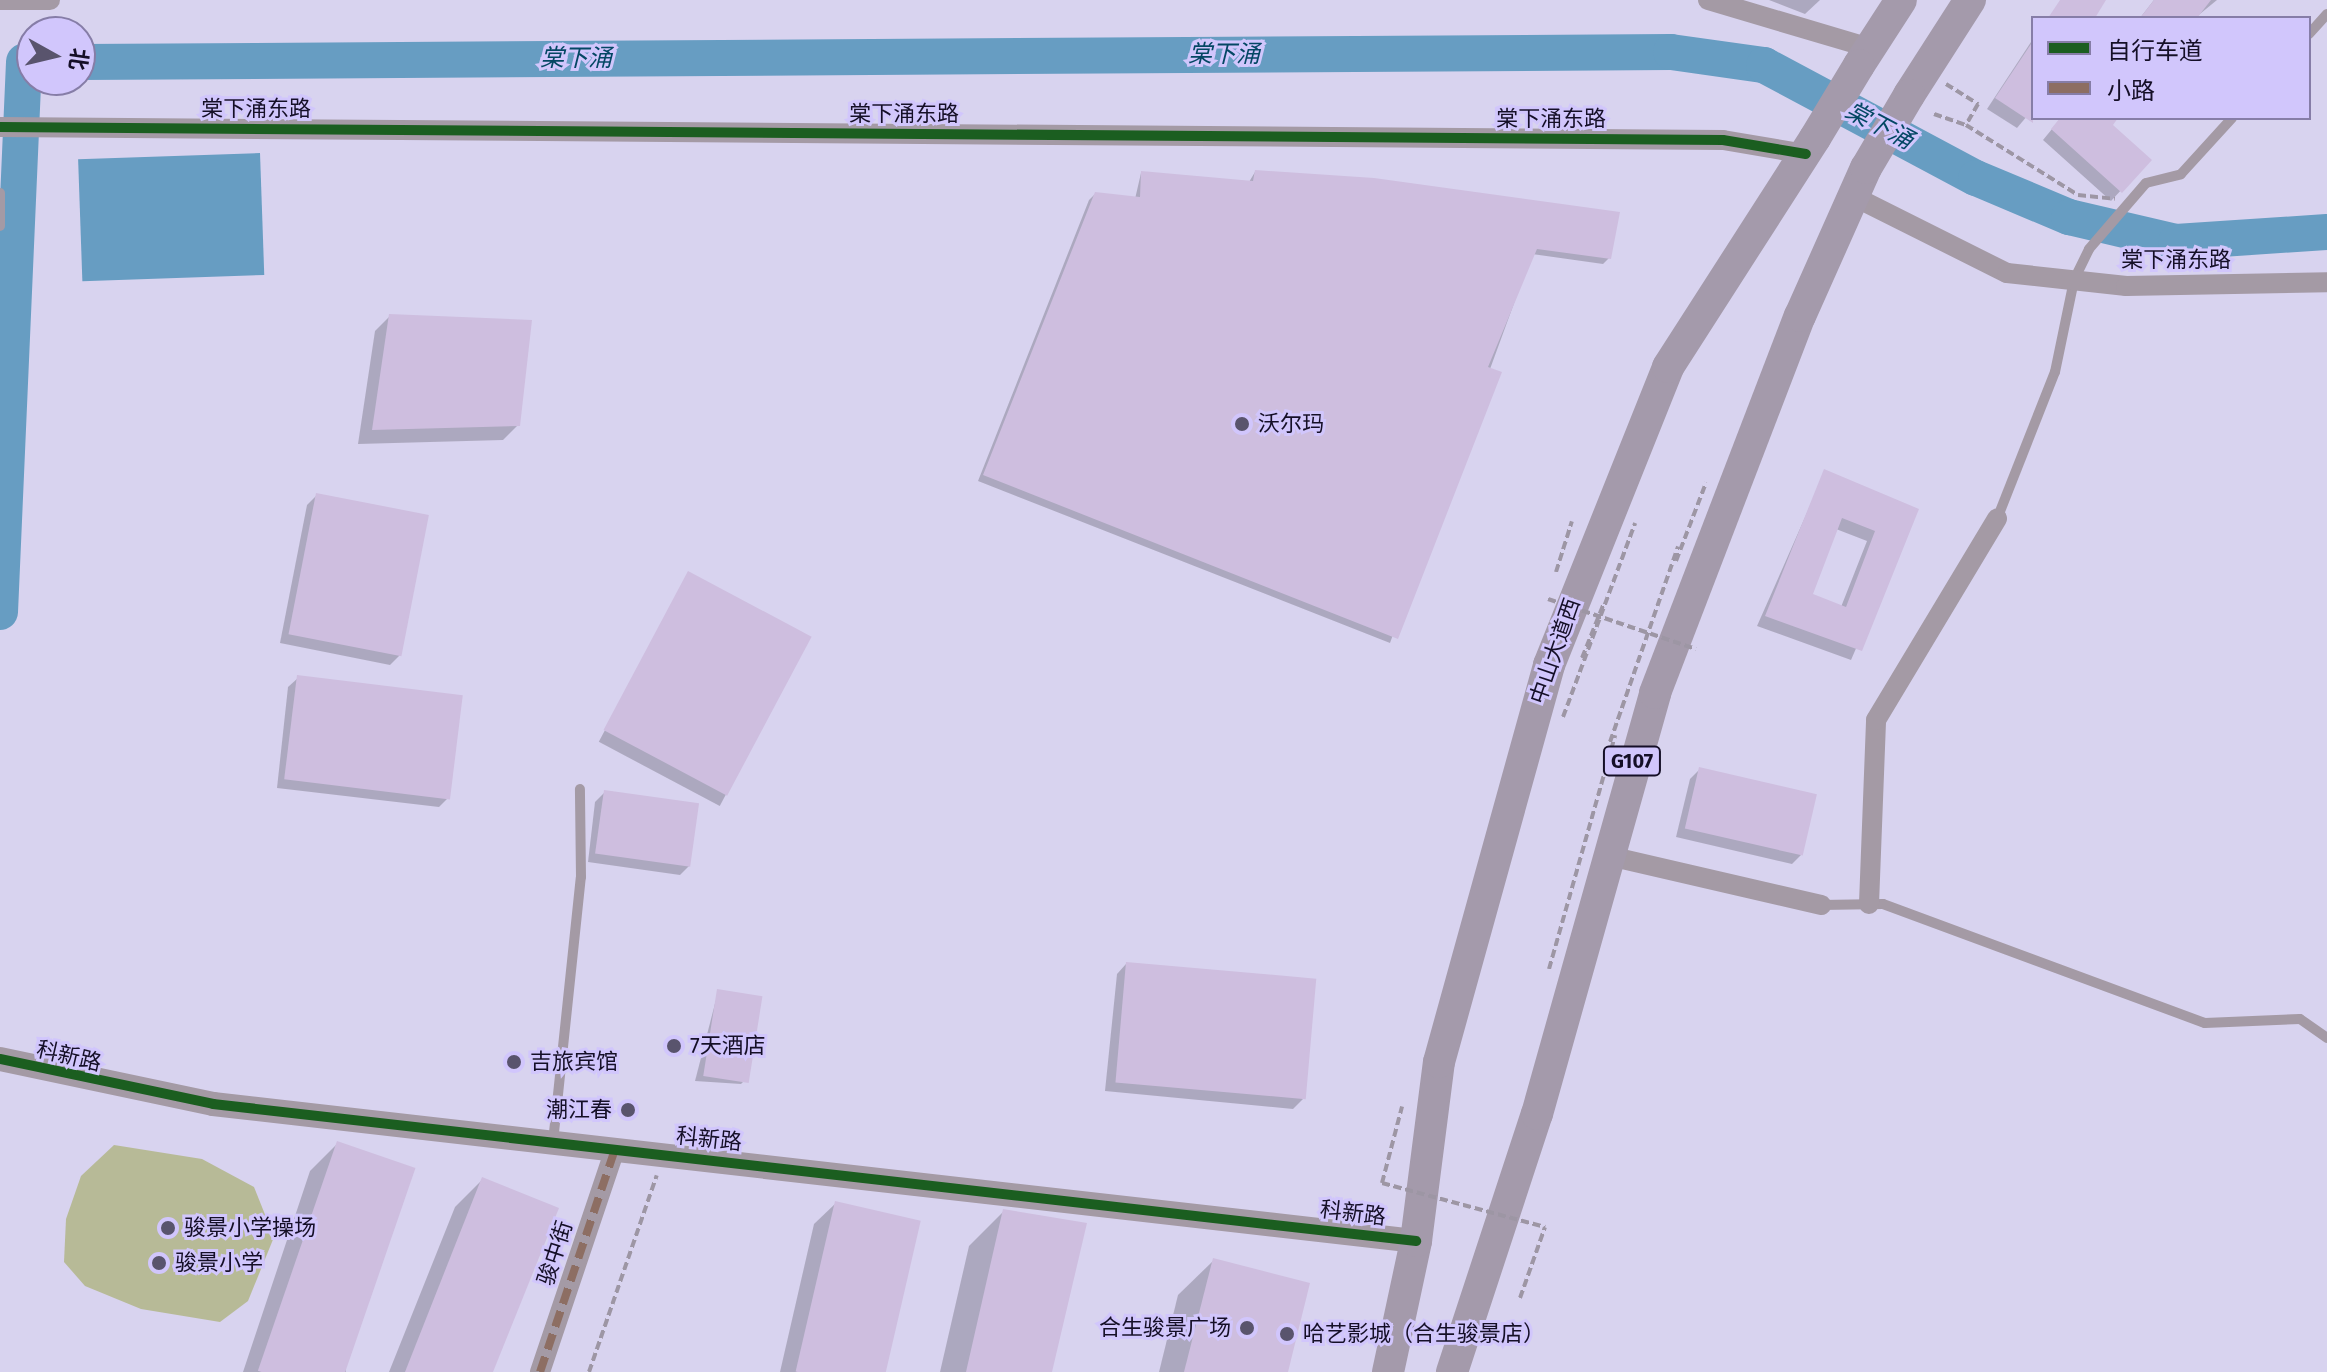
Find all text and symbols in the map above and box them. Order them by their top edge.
north arrow [16,16,96,96]
legend [2031,16,2311,120]
text: 自行车道 [2107,37,2203,65]
water label: 棠下涌 [1188,41,1260,69]
water label: 棠下涌 [540,45,612,73]
text: 北 [63,46,93,72]
text: 小路 [2107,77,2155,105]
street label: 棠下涌东路 [201,96,311,122]
water label: 棠下涌 [1840,96,1918,156]
street label: 棠下涌东路 [849,101,959,127]
street label: 棠下涌东路 [1496,106,1606,132]
street label: 棠下涌东路 [2121,247,2231,273]
place label: 沃尔玛 [1258,411,1324,437]
marker: 沃尔玛 [1233,415,1251,433]
street label: 中山大道西 [1525,595,1585,707]
road number: G107 [1602,745,1662,777]
place label: 7天酒店 [690,1033,766,1059]
street label: 科新路 [34,1036,104,1076]
marker: 7天酒店 [665,1037,683,1055]
place label: 吉旅宾馆 [530,1049,618,1075]
marker: 吉旅宾馆 [505,1053,523,1071]
place label: 潮江春 [546,1097,612,1123]
marker: 潮江春 [619,1101,637,1119]
street label: 科新路 [675,1122,743,1156]
street label: 科新路 [1319,1196,1387,1230]
place label: 骏景小学操场 [184,1215,316,1241]
street label: 骏中街 [532,1218,578,1288]
marker: 骏景小学操场 [159,1219,177,1237]
place label: 骏景小学 [175,1250,263,1276]
marker: 骏景小学 [150,1254,168,1272]
place label: 合生骏景广场 [1099,1315,1231,1341]
marker: 合生骏景广场 [1238,1319,1256,1337]
place label: 哈艺影城（合生骏景店） [1303,1321,1545,1347]
marker: 哈艺影城（合生骏景店） [1278,1325,1296,1343]

